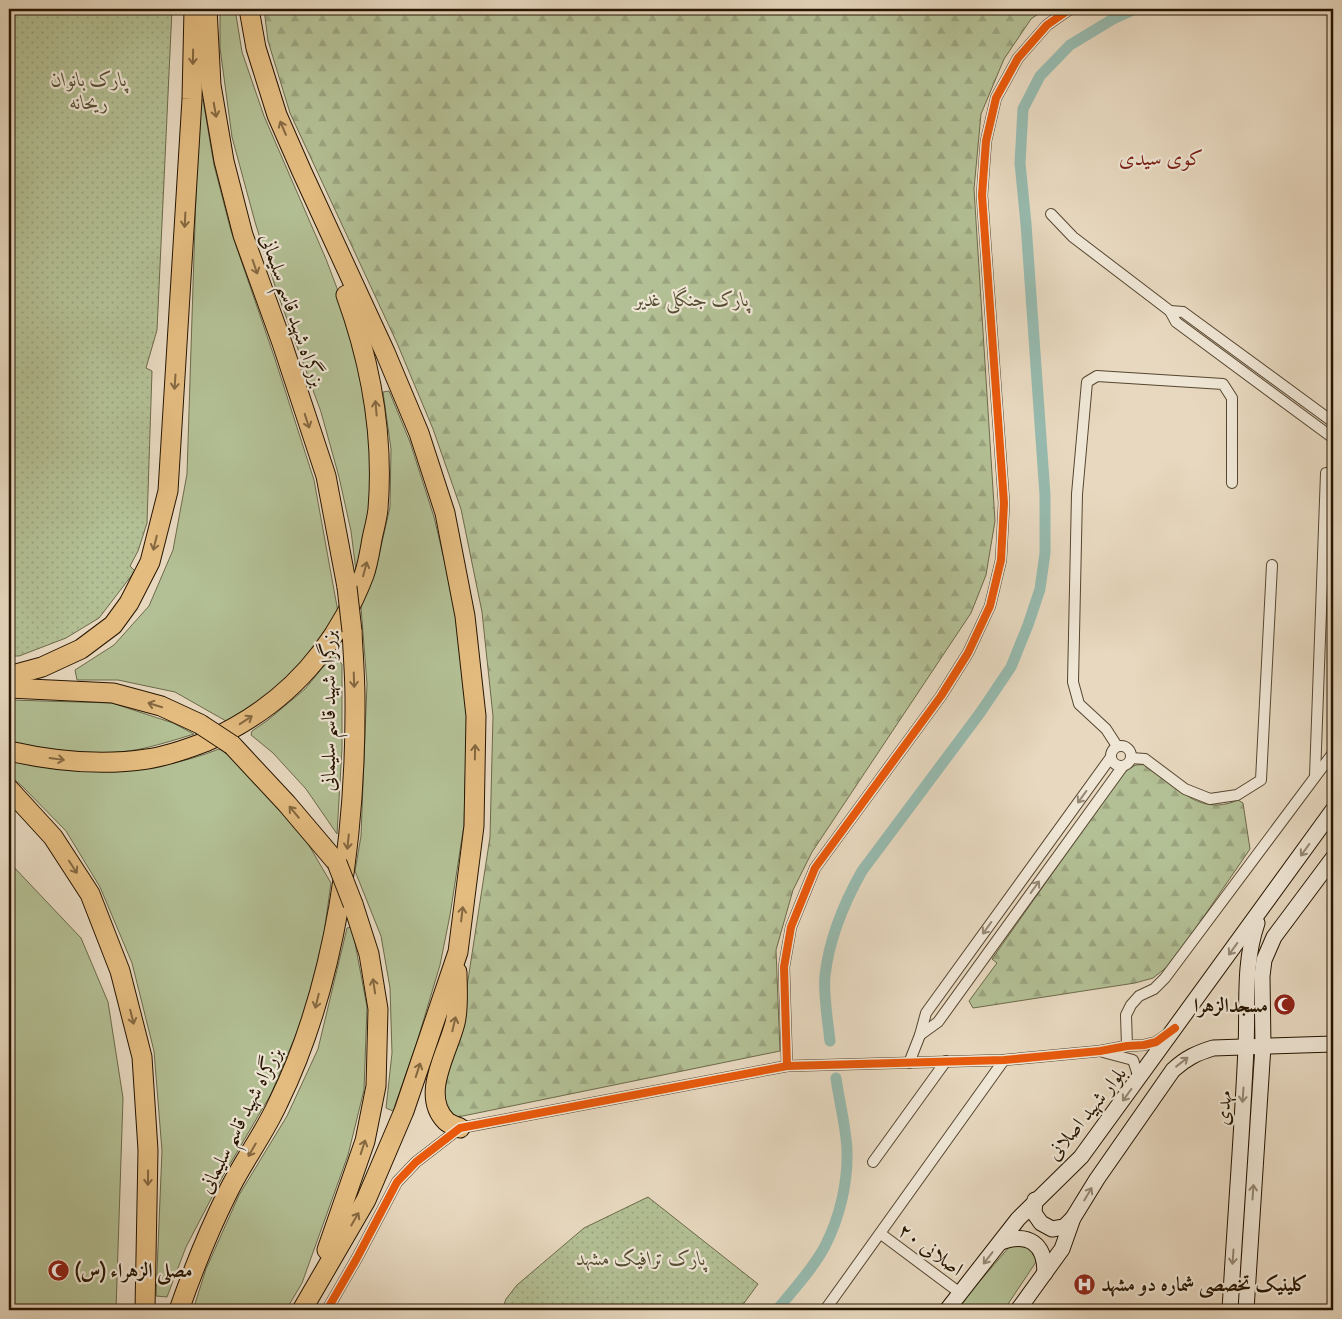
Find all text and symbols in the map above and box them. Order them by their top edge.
one-way arrow [188,49,198,65]
park label: پارک بانوان ریحانه [51,67,130,114]
one-way arrow [211,101,221,117]
one-way arrow [277,120,286,135]
district label: کوی سیدی [1119,145,1203,171]
one-way arrow [180,211,189,227]
street label: بزرگراه شهید قاسم سلیمانی [248,230,332,393]
one-way arrow [251,259,260,274]
park label: پارک جنگلی غدیر [633,286,752,314]
one-way arrow [170,374,180,390]
one-way arrow [371,400,380,416]
one-way arrow [303,412,313,428]
one-way arrow [150,534,159,550]
one-way arrow [361,561,371,577]
street label: بزرگراه شهید قاسم سلیمانی [315,630,348,791]
one-way arrow [350,671,359,687]
one-way arrow [148,699,164,709]
one-way arrow [239,715,253,726]
one-way arrow [470,745,480,761]
one-way arrow [48,754,64,764]
one-way arrow [1077,789,1087,803]
one-way arrow [289,806,300,819]
one-way arrow [343,834,353,850]
one-way arrow [1300,843,1310,857]
one-way arrow [68,860,78,874]
one-way arrow [1030,880,1040,894]
one-way arrow [457,907,467,923]
one-way arrow [982,921,992,935]
one-way arrow [1228,942,1238,956]
one-way arrow [368,978,378,994]
one-way arrow [312,993,321,1009]
place label: مسجدالزهرا [1194,993,1268,1018]
mosque icon: مسجدالزهرا [1272,993,1296,1017]
one-way arrow [128,1009,137,1025]
one-way arrow [450,1017,459,1033]
street label: بزرگراه شهید قاسم سلیمانی [192,1042,295,1201]
one-way arrow [1176,1057,1189,1068]
street label: بلوار شهید اصلانی [1041,1061,1132,1165]
one-way arrow [414,1063,423,1078]
one-way arrow [1239,1086,1248,1102]
one-way arrow [1122,1088,1132,1102]
street label: مهدی [1210,1089,1237,1126]
one-way arrow [359,1139,369,1155]
one-way arrow [247,1142,257,1157]
one-way arrow [143,1170,153,1186]
one-way arrow [1249,1184,1258,1200]
one-way arrow [1083,1187,1093,1201]
one-way arrow [350,1212,360,1227]
street label: اصلانی ۲۰ [894,1217,968,1281]
park label: پارک ترافیک مشهد [576,1246,708,1273]
one-way arrow [1229,1249,1238,1265]
one-way arrow [983,1251,994,1264]
mosque icon: مصلی الزهراء (س) [47,1258,71,1282]
place label: مصلی الزهراء (س) [75,1258,193,1286]
hospital icon: کلینیک تخصصی شمار‌ه دو مشهد [1073,1272,1097,1296]
place label: کلینیک تخصصی شمار‌ه دو مشهد [1101,1272,1308,1299]

